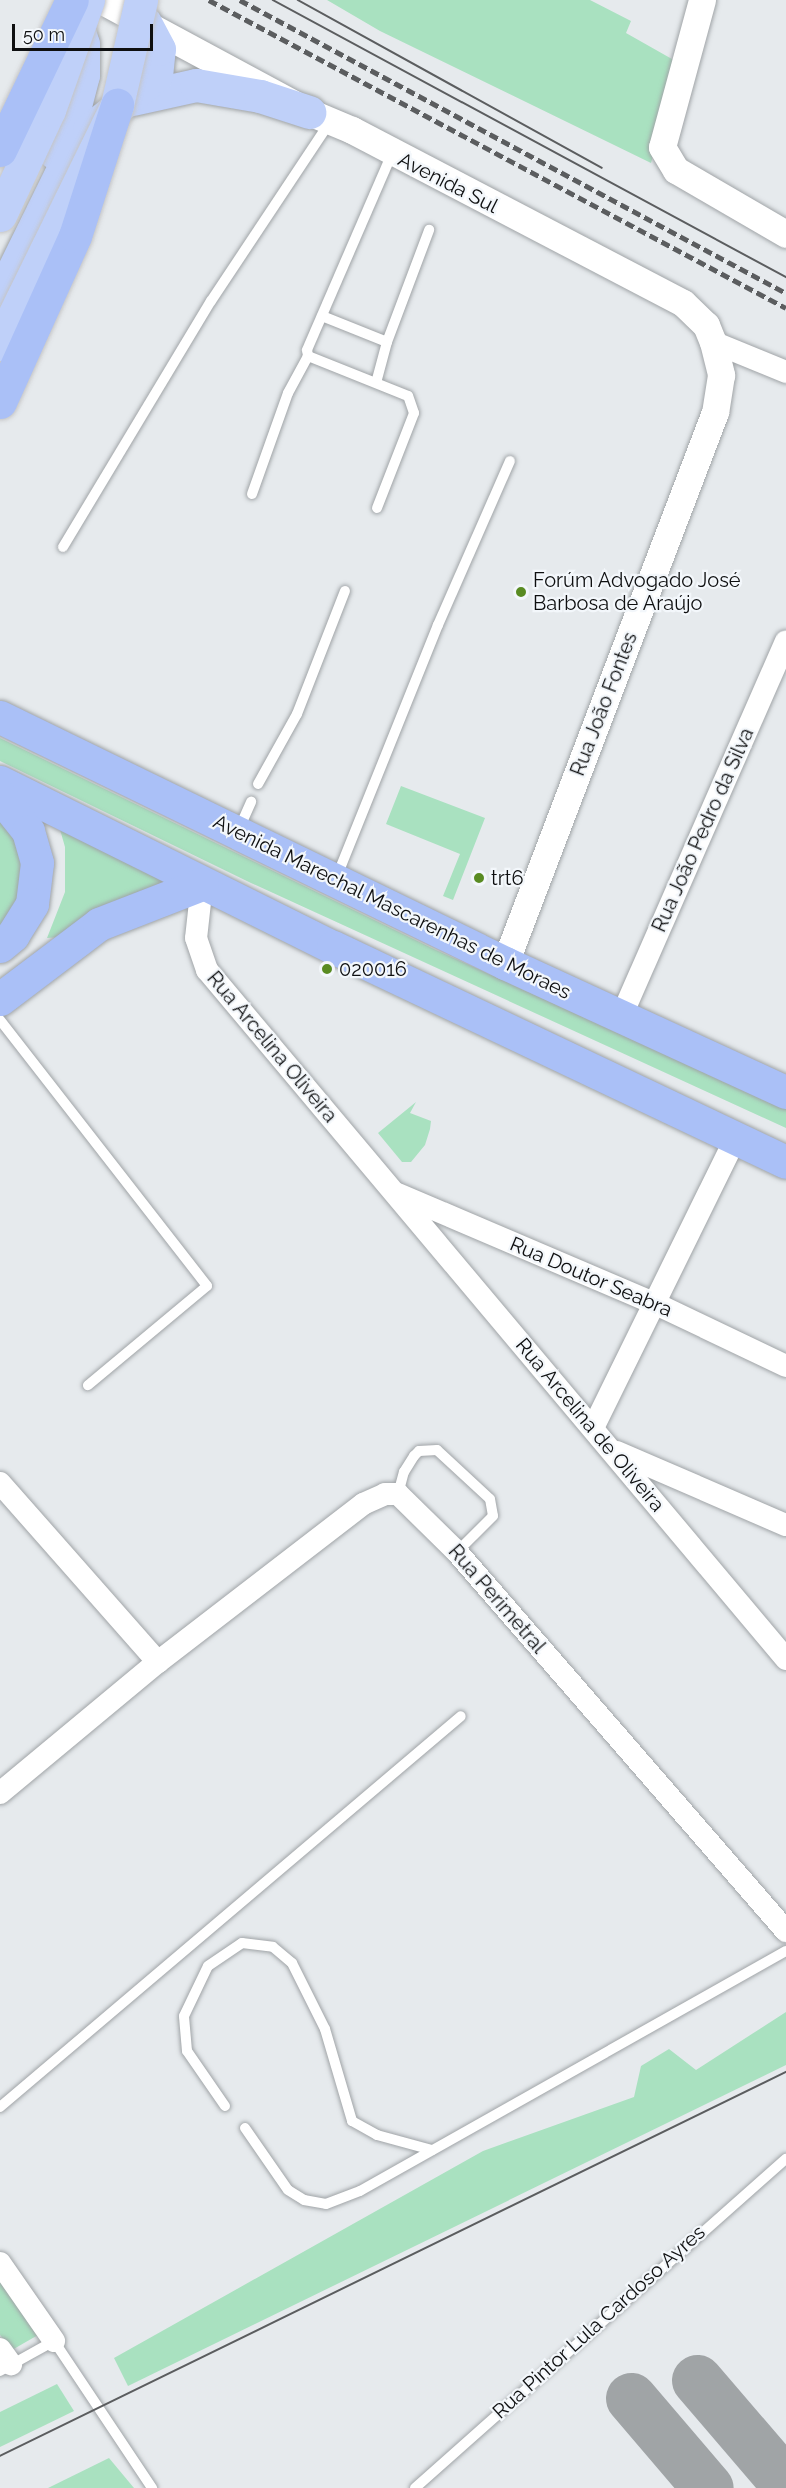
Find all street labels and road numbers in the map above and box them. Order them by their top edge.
street label: Avenida Sul [394,148,502,218]
street label: Rua João Fontes [565,628,643,780]
street label: Rua João Pedro da Silva [647,724,759,936]
street label: Avenida Marechal Mascarenhas de Moraes [209,810,575,1004]
street label: Rua Arcelina Oliveira [202,966,342,1128]
street label: Rua Doutor Seabra [506,1232,676,1322]
street label: Rua Arcelina de Oliveira [510,1333,670,1517]
street label: Rua Perimetral [443,1540,551,1658]
street label: Rua Pintor Lula Cardoso Ayres [487,2220,711,2424]

